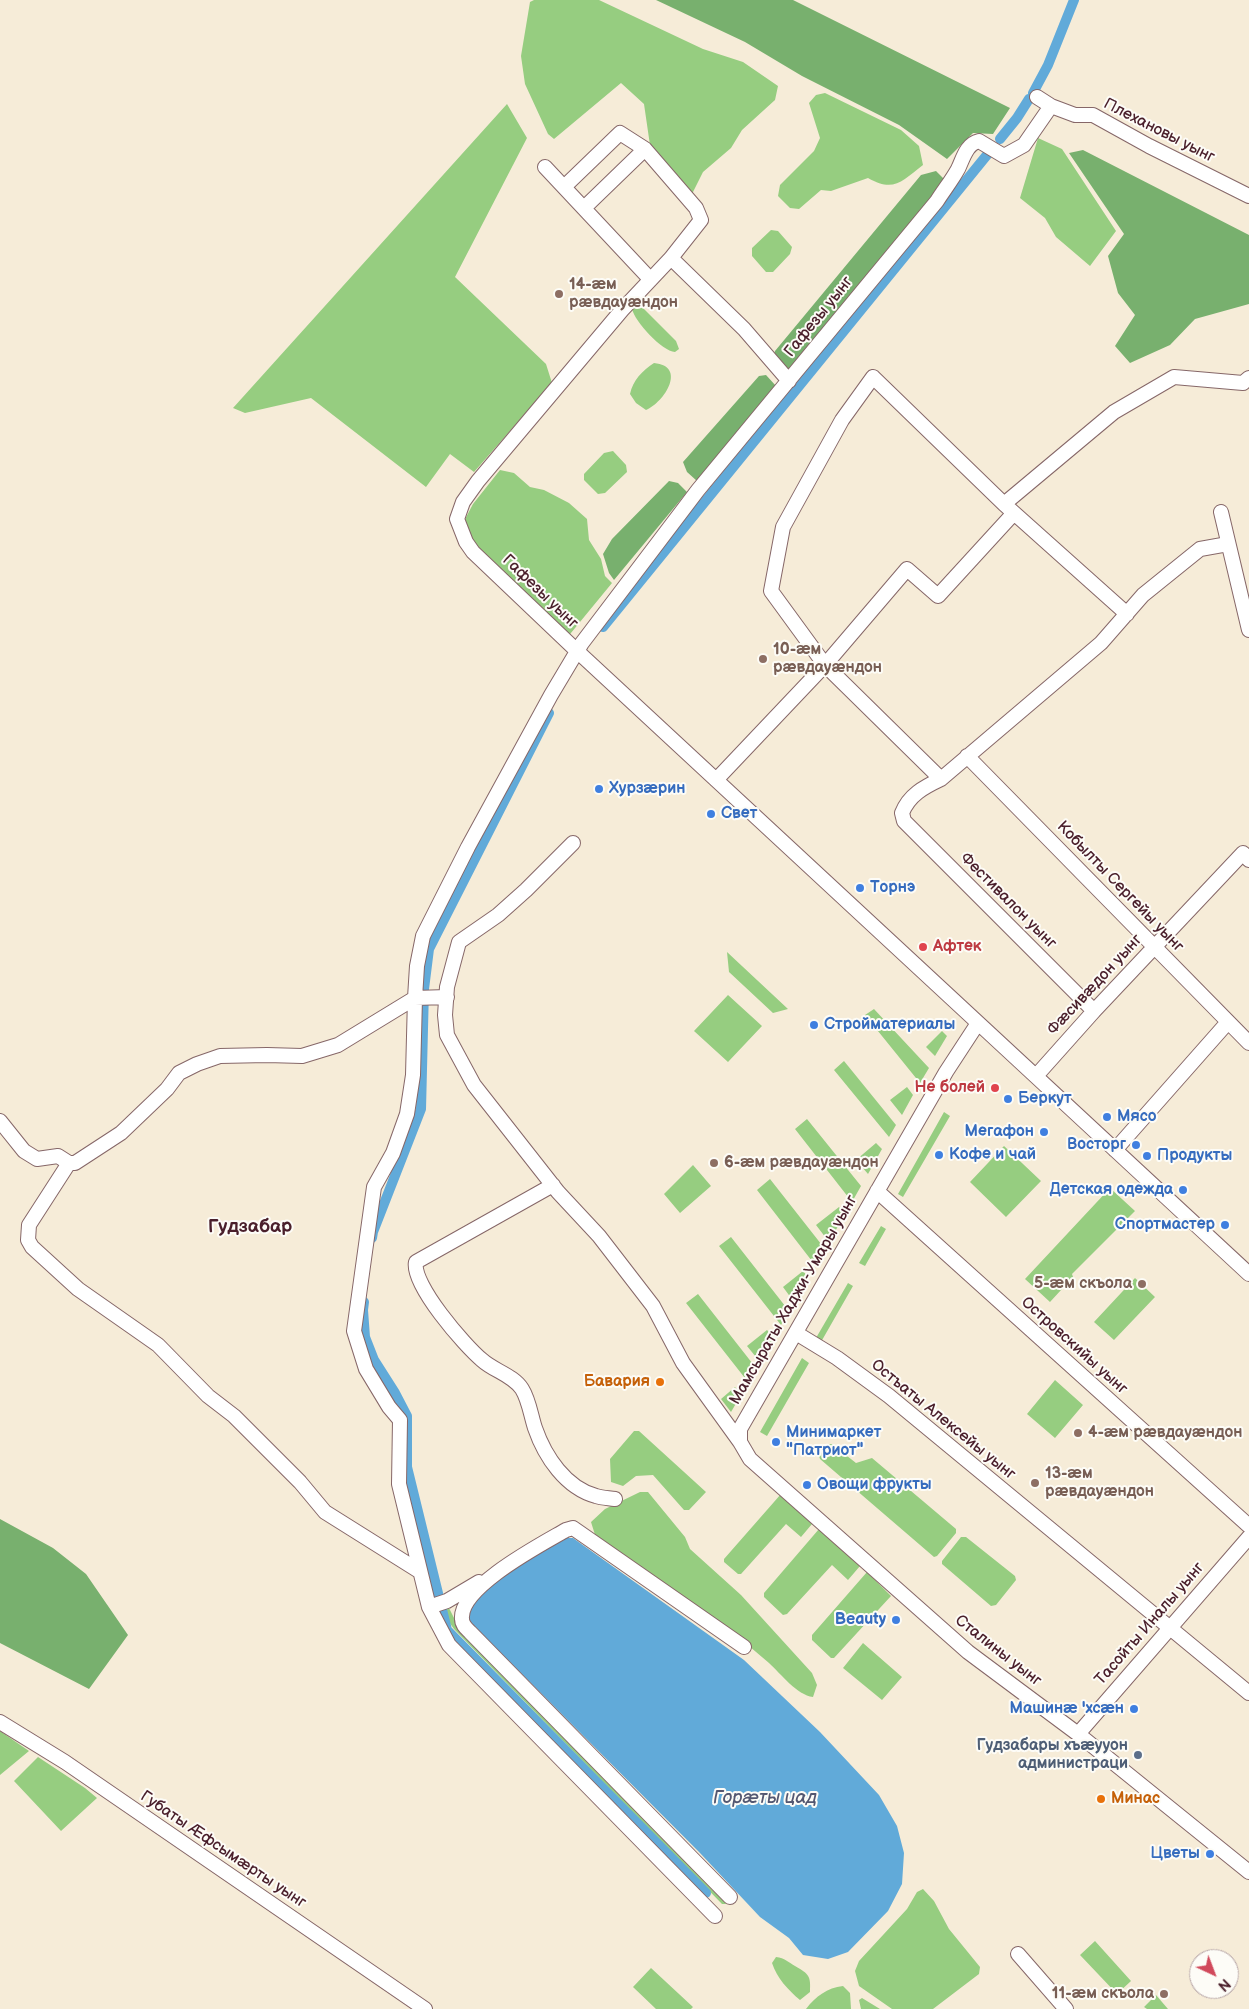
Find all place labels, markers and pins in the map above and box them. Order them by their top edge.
place label: 14-æм рӕвдауӕндон [569,275,678,313]
marker: 14-æм рӕвдауӕндон [553,288,565,300]
place label: 10-æм рӕвдауӕндон [773,640,882,678]
marker: 10-æм рӕвдауӕндон [757,653,769,665]
place label: Хурзæрин [609,779,686,799]
marker: Хурзæрин [593,783,605,795]
place label: Свет [721,804,757,824]
marker: Свет [705,808,717,820]
place label: Торнэ [870,878,915,898]
marker: Торнэ [854,882,866,894]
place label: Афтек [933,937,982,957]
marker: Афтек [917,941,929,953]
place label: Стройматериалы [824,1015,955,1035]
marker: Стройматериалы [808,1019,820,1031]
place label: Не болей [914,1078,985,1098]
marker: Не болей [989,1082,1001,1094]
place label: Беркут [1018,1089,1072,1109]
marker: Беркут [1002,1093,1014,1105]
place label: Мясо [1117,1107,1157,1127]
marker: Мясо [1101,1111,1113,1123]
place label: Мегафон [965,1122,1034,1142]
marker: Мегафон [1038,1126,1050,1138]
place label: Восторг [1067,1135,1126,1155]
marker: Восторг [1130,1139,1142,1151]
place label: Кофе и чай [949,1145,1036,1165]
place label: Продукты [1157,1146,1232,1166]
marker: Кофе и чай [933,1149,945,1161]
marker: Продукты [1141,1150,1153,1162]
place label: 6-æм рӕвдауӕндон [724,1153,879,1173]
marker: 6-æм рӕвдауӕндон [708,1157,720,1169]
place label: Детская одежда [1050,1180,1173,1200]
marker: Детская одежда [1177,1184,1189,1196]
place label: Спортмастер [1115,1215,1215,1235]
marker: Спортмастер [1219,1219,1231,1231]
place label: 5-æм скъола [1034,1274,1132,1294]
marker: 5-æм скъола [1136,1278,1148,1290]
place label: Бавария [584,1372,650,1392]
marker: Бавария [654,1376,666,1388]
place label: Минимаркет "Патриот" [786,1423,881,1461]
place label: 4-æм рӕвдауӕндон [1088,1423,1242,1443]
marker: 4-æм рӕвдауӕндон [1072,1427,1084,1439]
marker: Минимаркет "Патриот" [770,1436,782,1448]
place label: 13-æм рӕвдауӕндон [1045,1464,1154,1502]
place label: Овощи фрукты [817,1475,932,1495]
marker: 13-æм рӕвдауӕндон [1029,1477,1041,1489]
marker: Овощи фрукты [801,1479,813,1491]
place label: Beauty [835,1610,886,1630]
marker: Beauty [890,1614,902,1626]
place label: Машинæ 'хсæн [1009,1699,1124,1719]
marker: Машинæ 'хсæн [1128,1703,1140,1715]
place label: Гудзабары хъæууон администраци [976,1736,1128,1774]
marker: Гудзабары хъæууон администраци [1132,1749,1144,1761]
place label: Минас [1111,1789,1160,1809]
marker: Минас [1095,1793,1107,1805]
place label: Цветы [1150,1844,1200,1864]
marker: Цветы [1204,1848,1216,1860]
place label: 11-æм скъола [1052,1984,1154,2004]
marker: 11-æм скъола [1158,1988,1170,2000]

